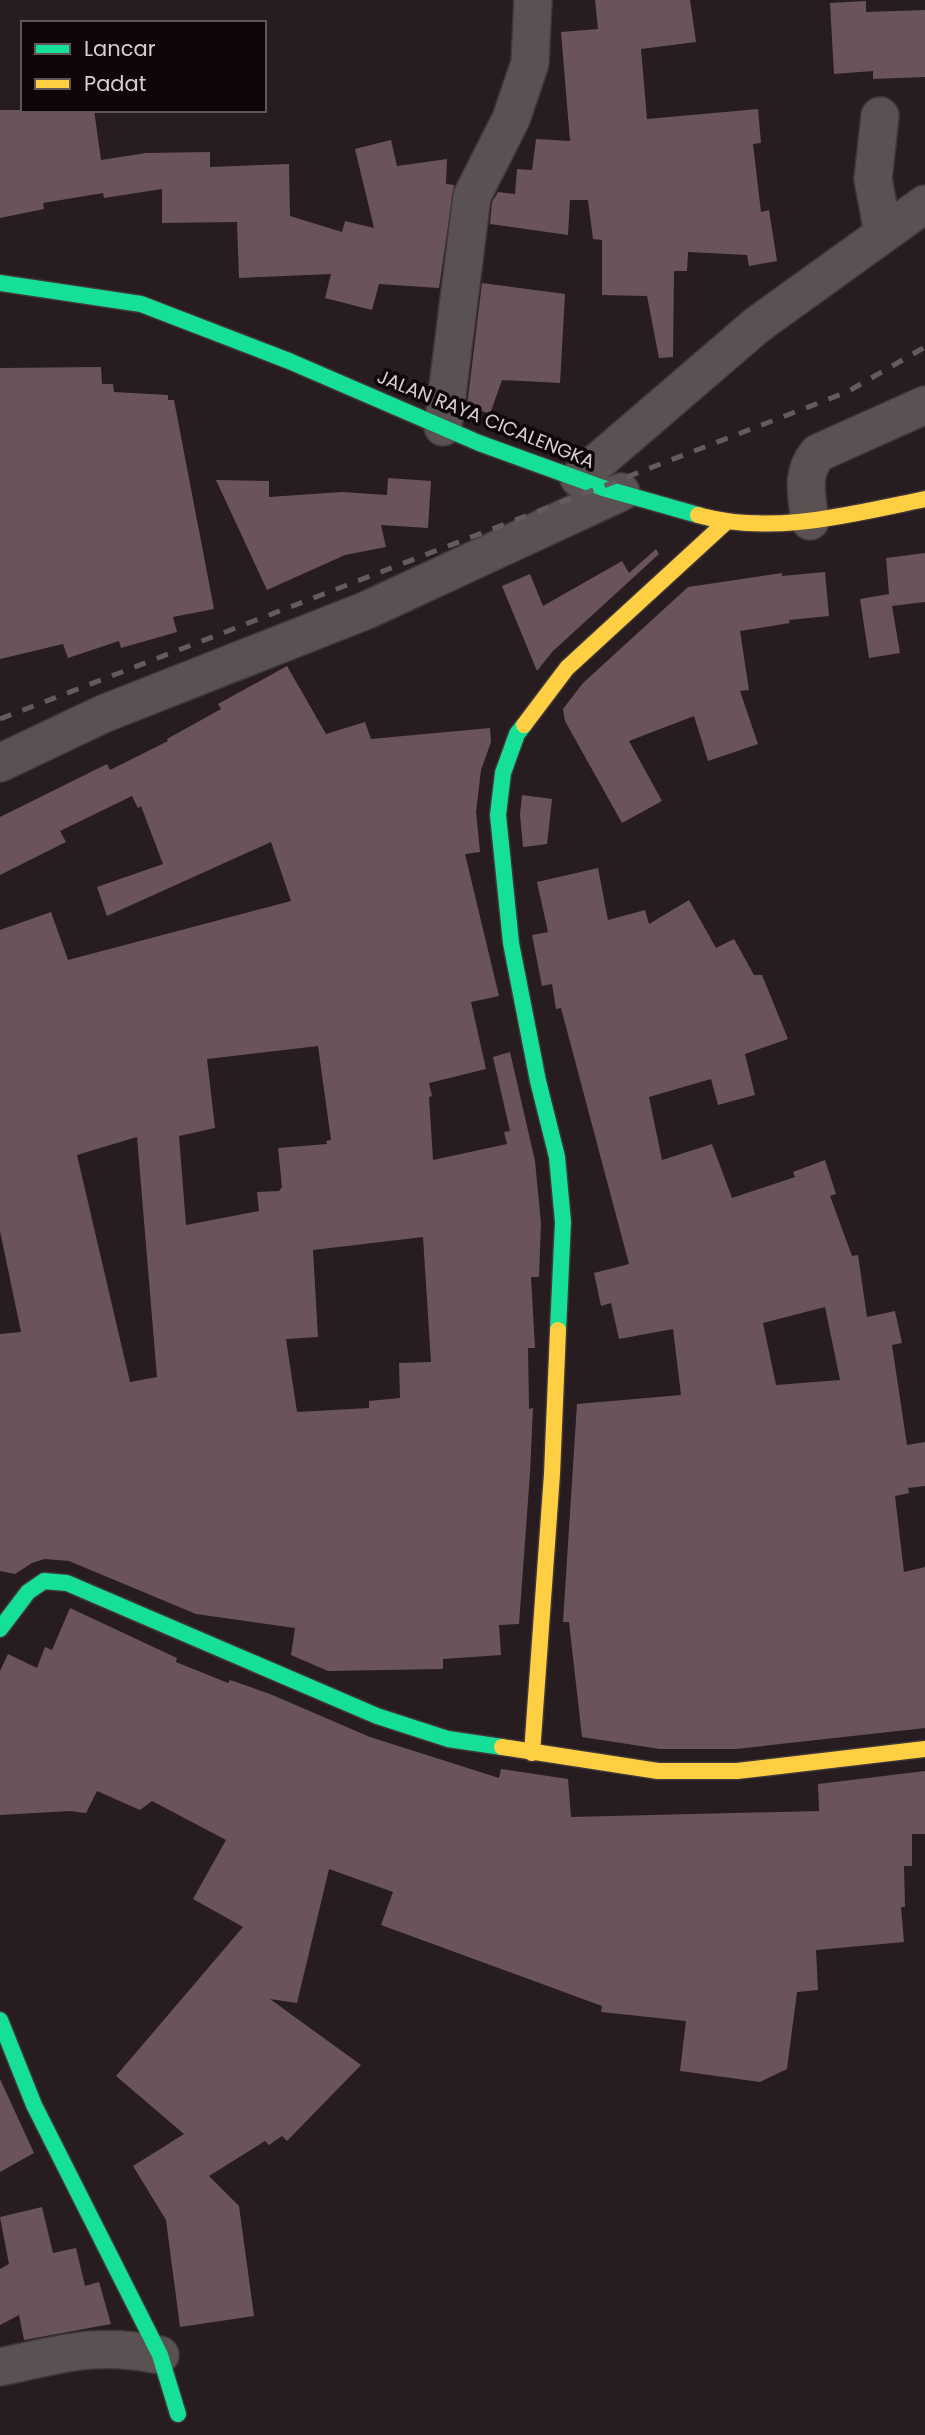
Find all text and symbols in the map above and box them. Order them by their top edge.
legend [21,21,266,112]
text: Lancar [84,34,156,63]
text: Padat [84,69,146,98]
street label: JALAN RAYA CICALENGKA [373,363,599,475]

